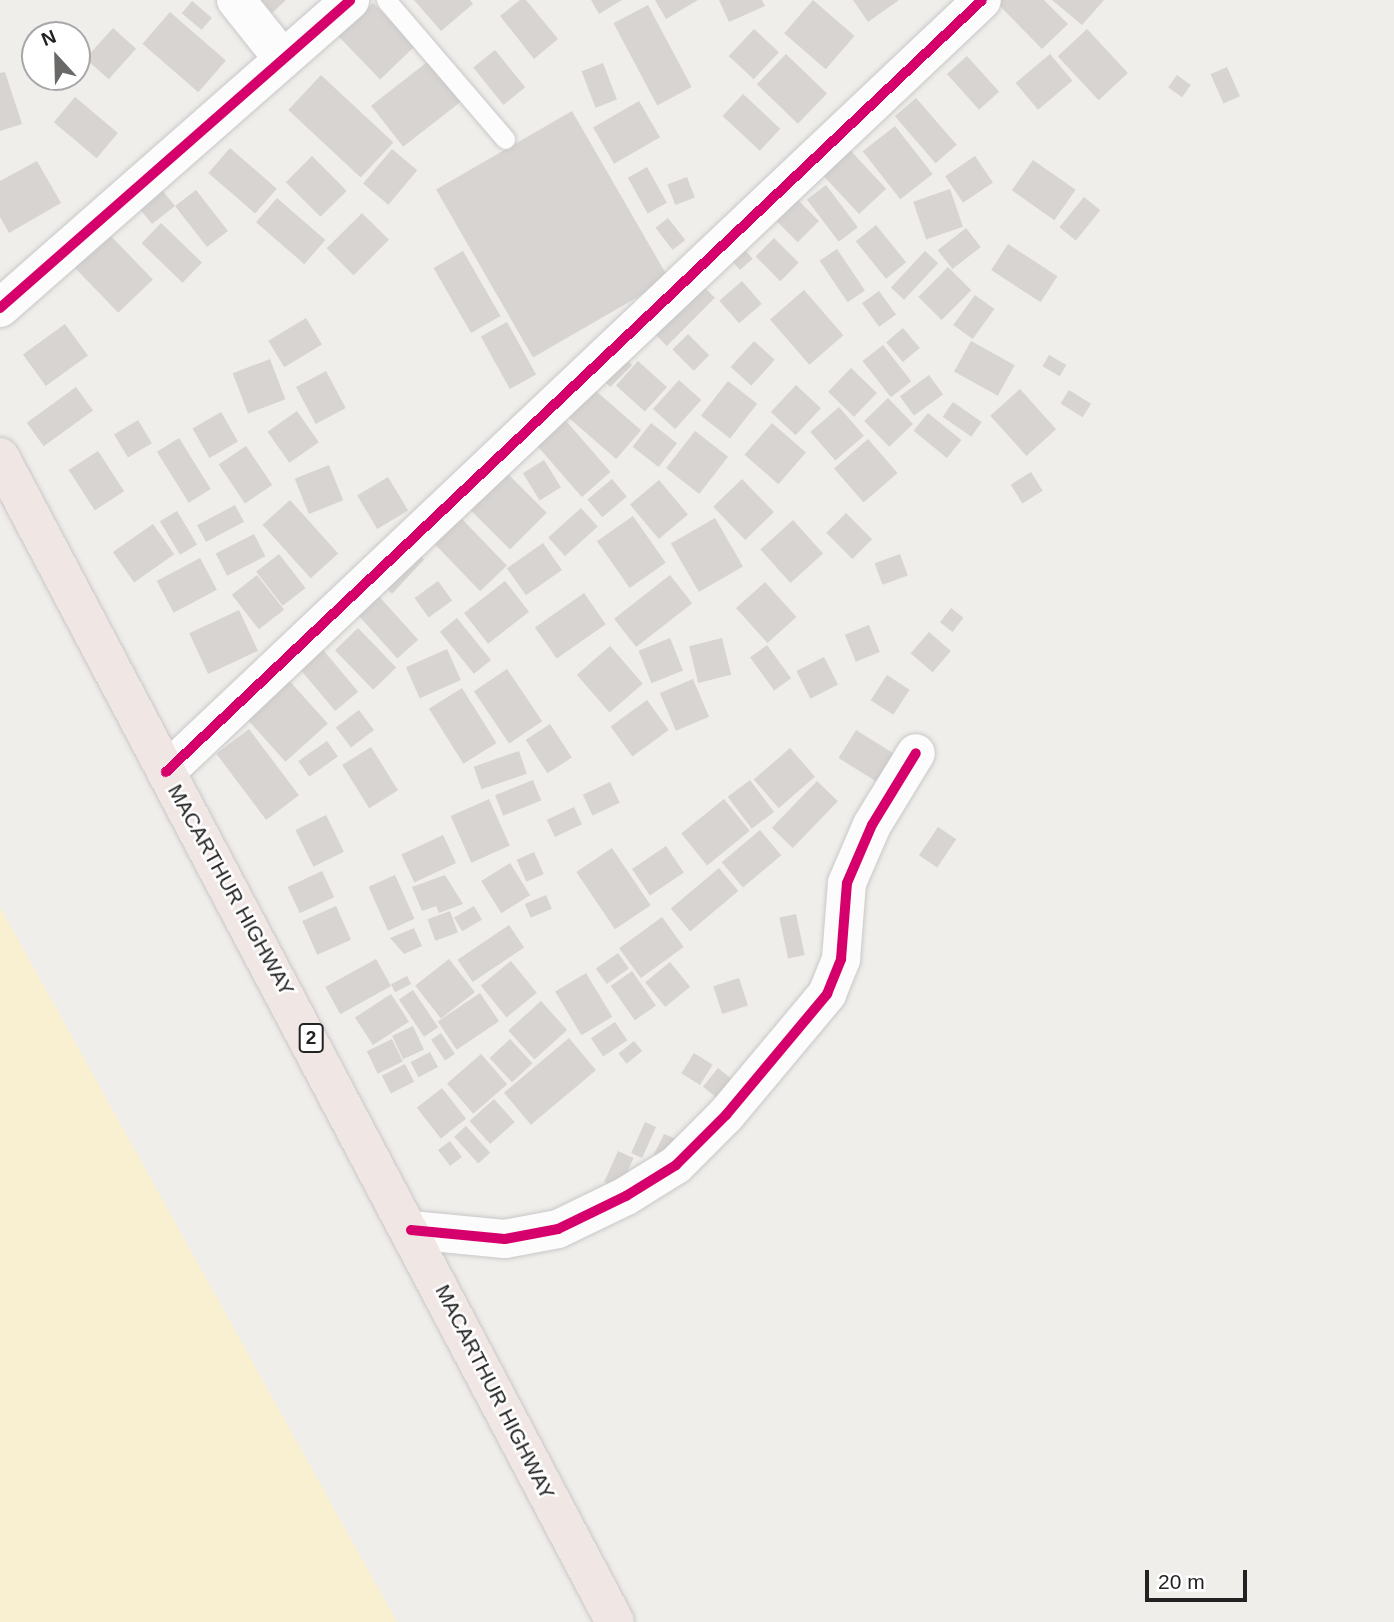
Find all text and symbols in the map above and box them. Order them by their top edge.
north arrow [21,21,91,91]
text: N [38,26,59,50]
street label: MACARTHUR HIGHWAY [162,780,300,1000]
road number: 2 [297,1022,325,1054]
street label: MACARTHUR HIGHWAY [430,1280,560,1504]
scale bar [1149,1556,1250,1600]
text: 20 m [1158,1570,1205,1593]

